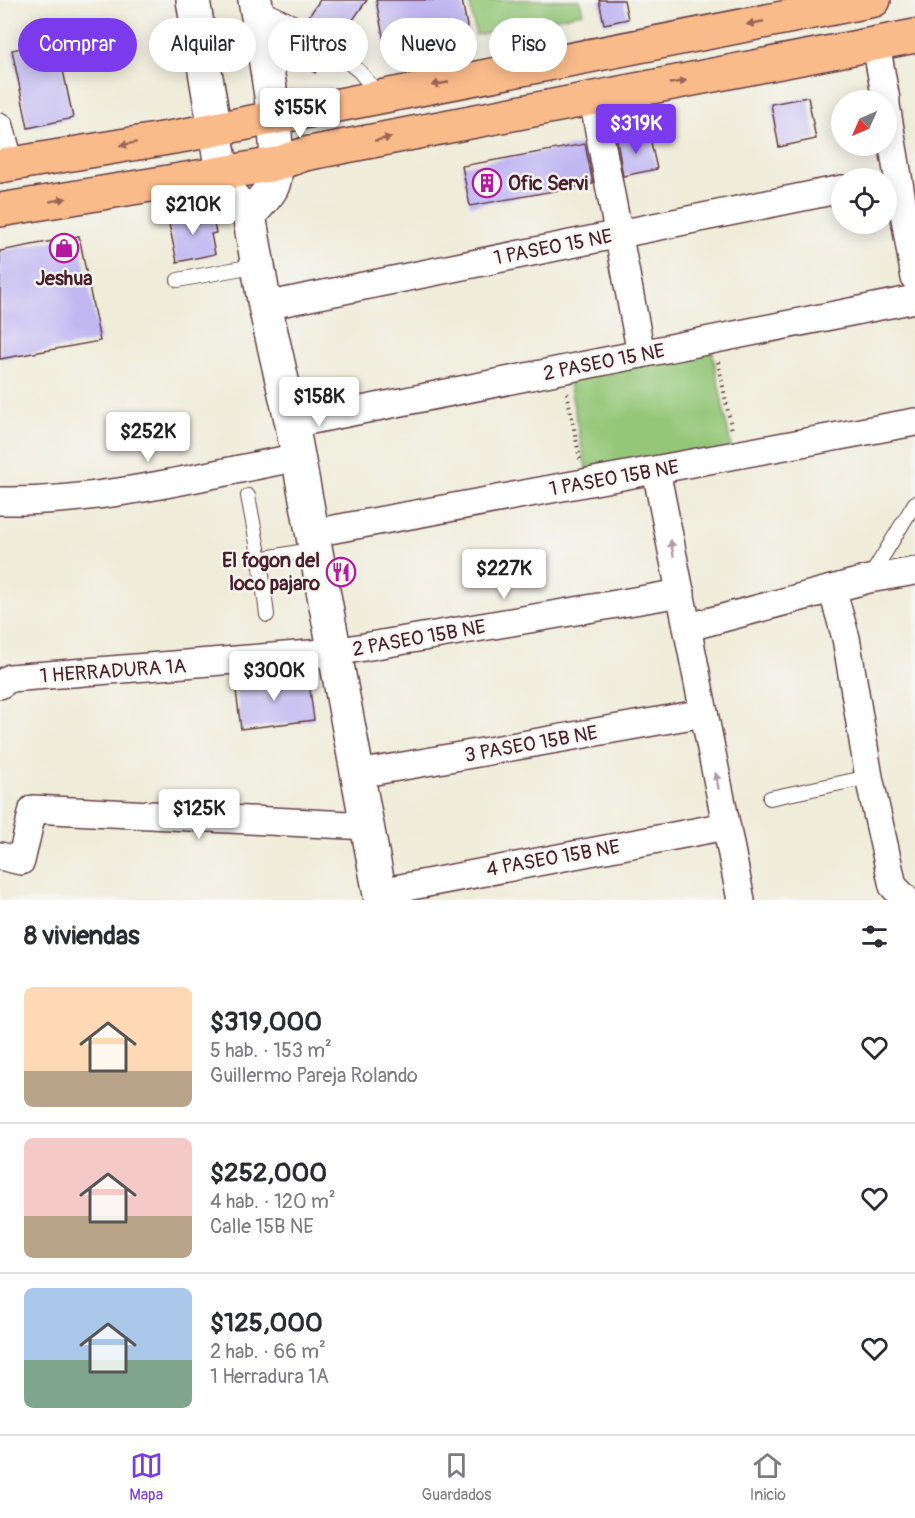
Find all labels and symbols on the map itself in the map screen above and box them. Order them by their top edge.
one-way arrow [745,19,764,28]
one-way arrow [669,77,688,86]
one-way arrow [430,80,449,89]
pin: $155K [258,88,342,139]
north arrow [831,90,897,156]
pin: $319K [594,104,678,155]
one-way arrow [374,134,393,143]
one-way arrow [119,140,138,149]
building icon: Ofic Servi [471,167,503,199]
place label: Ofic Servi [508,171,589,196]
pin: $210K [151,185,235,236]
one-way arrow [48,195,67,204]
street label: 1 PASEO 15 NE [492,223,614,271]
shop icon: Jeshua [48,232,80,264]
place label: Jeshua [35,266,93,291]
street label: 2 PASEO 15 NE [541,338,667,386]
pin: $158K [277,377,361,428]
pin: $252K [106,412,190,463]
street label: 1 PASEO 15B NE [547,454,681,502]
one-way arrow [667,539,676,558]
place label: El fogon del loco pajaro [222,548,320,596]
pin: $227K [462,549,546,600]
restaurant icon: El fogon del loco pajaro [325,556,357,588]
street label: 2 PASEO 15B NE [351,614,487,662]
pin: $300K [232,651,316,702]
street label: 1 HERRADURA 1A [39,653,187,689]
street label: 3 PASEO 15B NE [463,720,599,768]
one-way arrow [712,771,721,790]
pin: $125K [157,789,241,840]
street label: 4 PASEO 15B NE [484,834,622,882]

